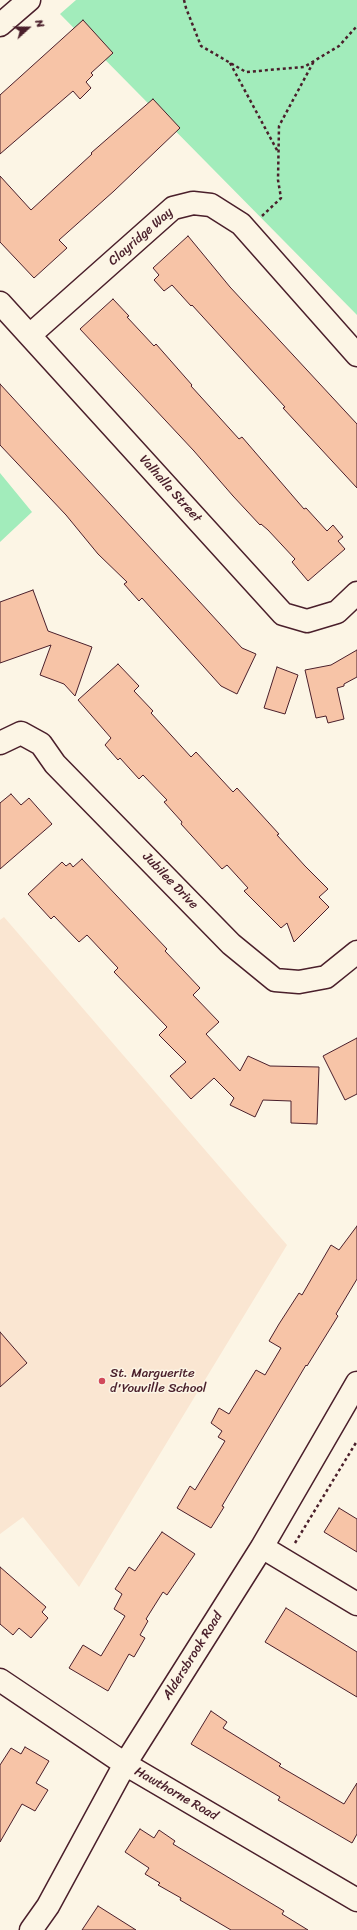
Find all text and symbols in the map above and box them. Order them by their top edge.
north arrow [8,8,48,48]
text: N [29,17,50,30]
street label: Clayridge Way [106,205,176,269]
street label: Valhalla Street [136,452,204,526]
street label: Jubilee Drive [139,849,201,913]
place label: St. Marguerite d'Youville School [110,1366,207,1397]
marker: St. Marguerite d'Youville School [97,1376,107,1386]
street label: Aldersbrook Road [160,1609,226,1703]
street label: Hawthorne Road [132,1764,220,1824]

